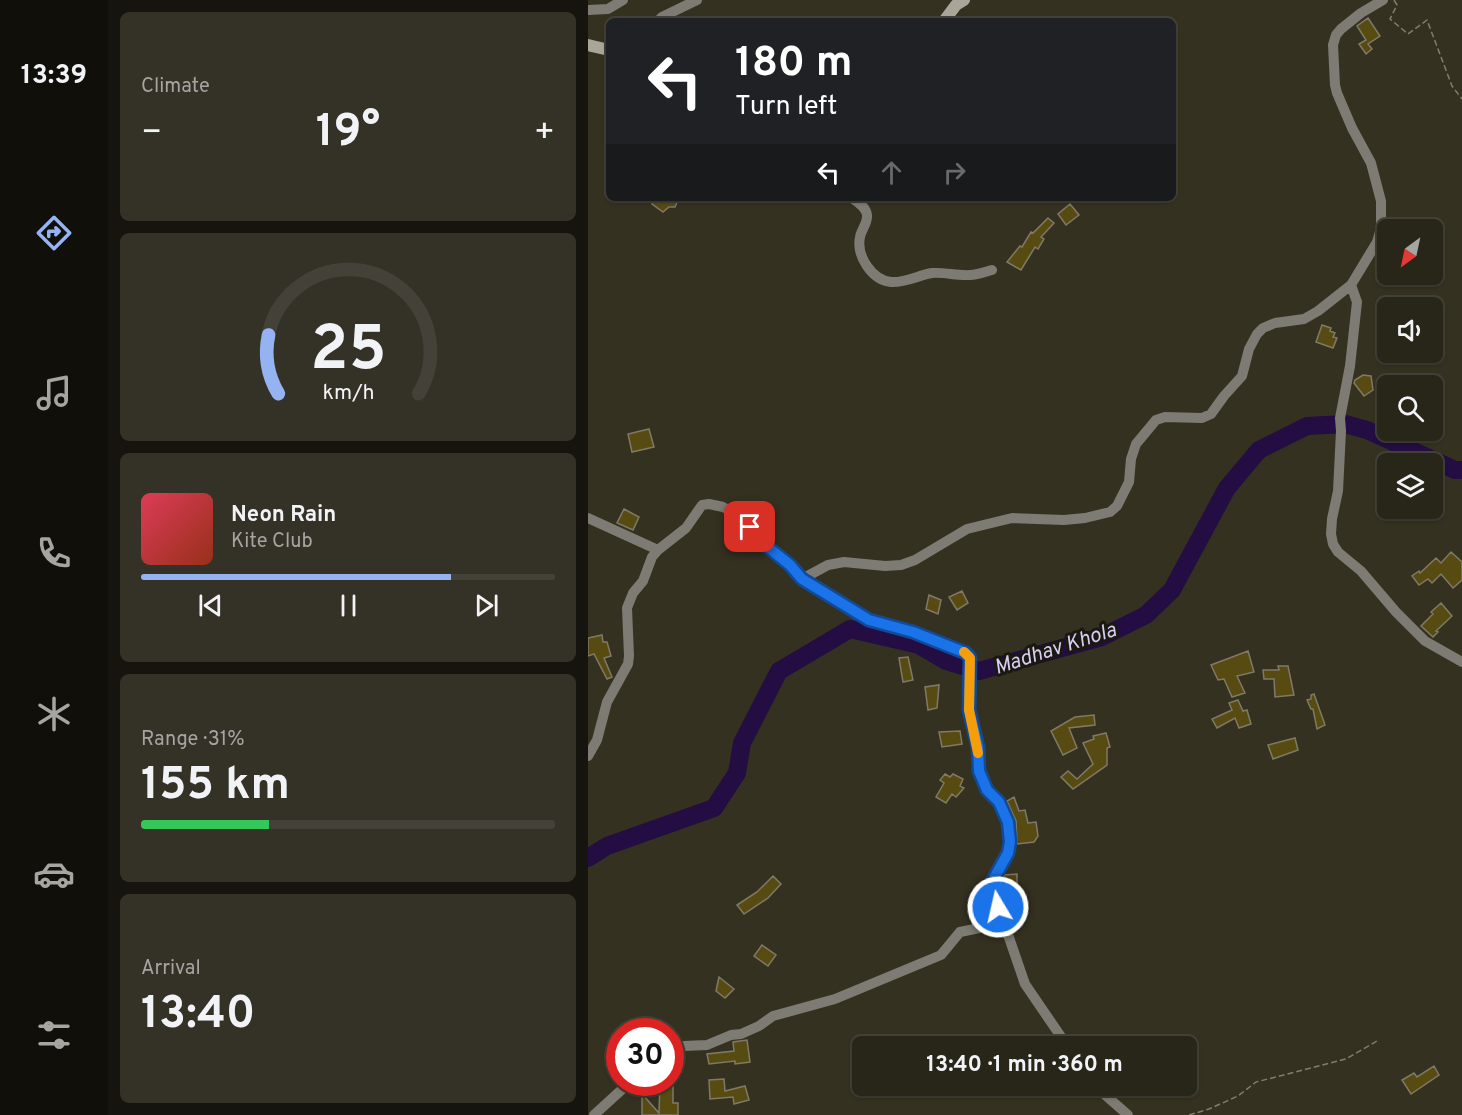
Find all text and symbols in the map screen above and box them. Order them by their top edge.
text: 180 m [735,38,852,91]
icon: left [636,42,714,120]
text: 13:39 [21,59,87,93]
text: Climate [141,74,210,100]
text: Turn left [735,90,837,124]
text: 19° [316,105,380,162]
text: − [141,113,162,155]
text: + [534,113,555,155]
icon: left [812,156,845,189]
icon: ahead [875,156,908,189]
icon: right [938,156,971,189]
icon: directions [33,212,75,254]
north arrow [1377,219,1443,285]
map controls [1377,219,1443,519]
button: sound [1377,297,1443,363]
text: 25 [310,313,386,392]
icon: music [33,372,75,414]
button: search [1377,375,1443,441]
text: km/h [322,380,374,407]
button: layers [1377,453,1443,519]
pin [724,501,775,552]
text: Neon Rain [231,502,336,529]
icon: arrive [733,510,766,543]
text: Kite Club [231,529,313,555]
icon: phone [33,532,75,574]
icon: previous [194,589,227,622]
icon: pause [332,589,365,622]
icon: next [470,589,503,622]
water label: Madhav Khola [991,617,1120,682]
icon: climate [33,693,75,735]
text: Range · 31% [141,727,245,753]
text: 155 km [141,758,290,815]
icon: car [33,853,75,895]
position arrow [966,875,1030,939]
text: Arrival [141,956,201,982]
text: 13:40 [141,987,255,1044]
icon: filters [33,1014,75,1056]
speed limit sign: 30 [606,1018,684,1096]
text: 13:40 · 1 min · 360 m [926,1052,1123,1079]

